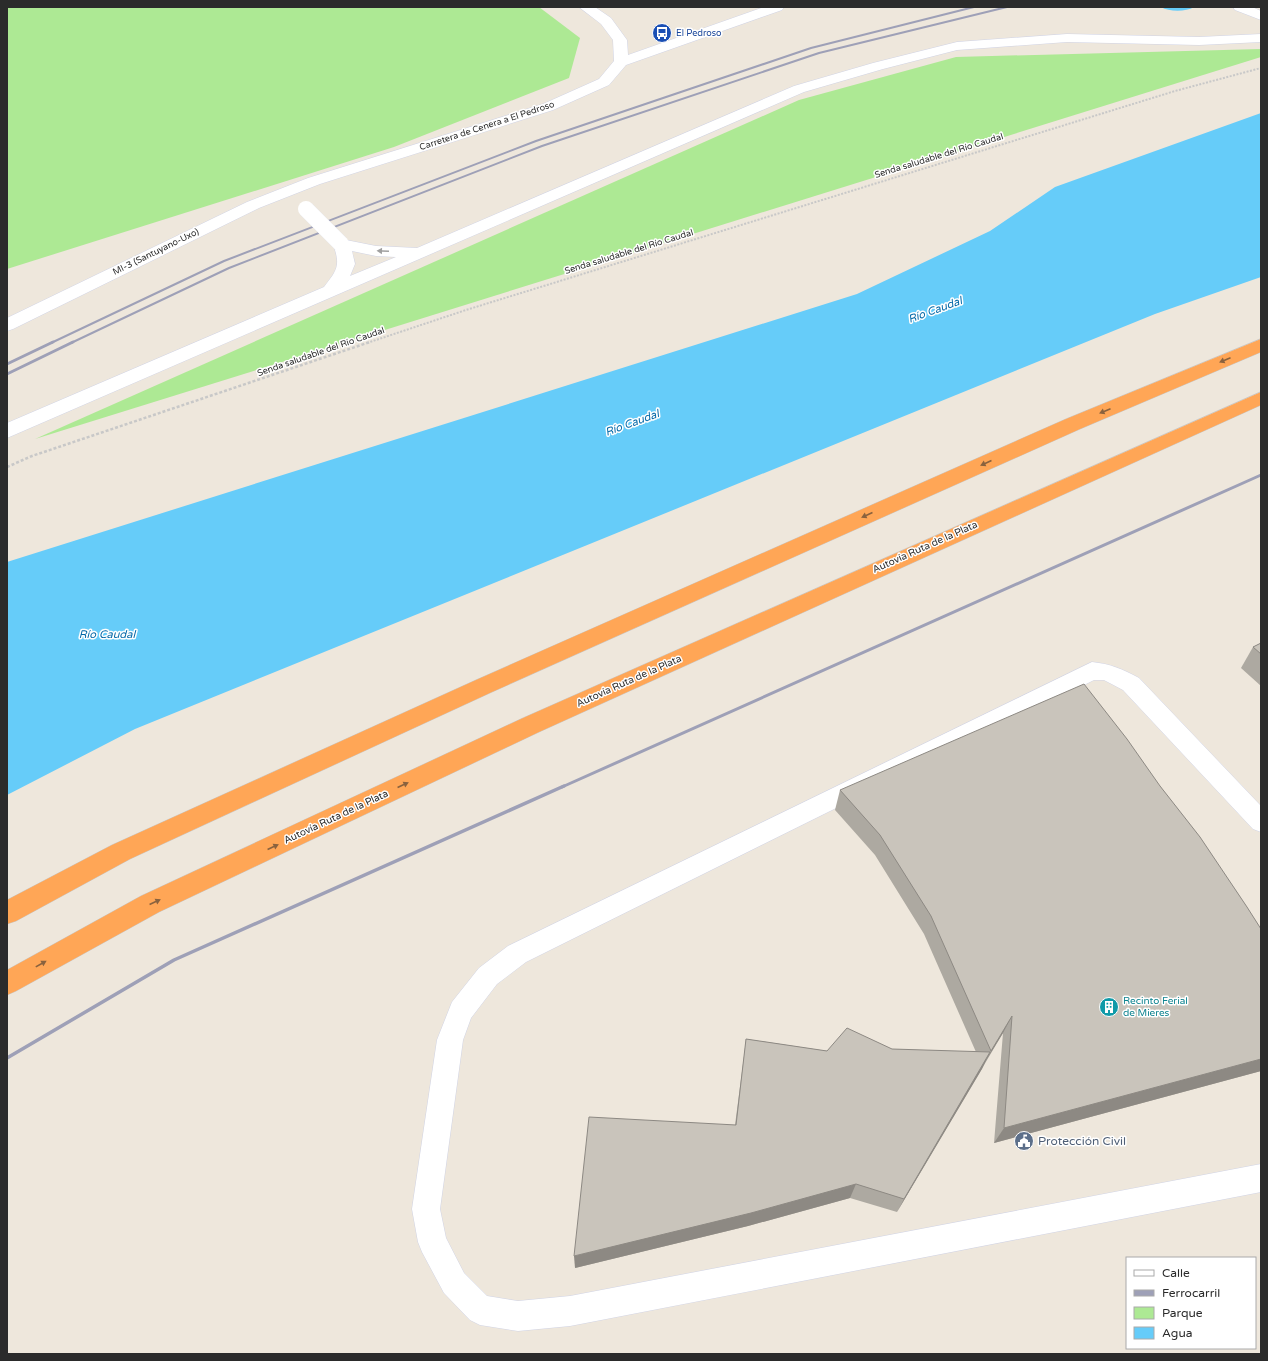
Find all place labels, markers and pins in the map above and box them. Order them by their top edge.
bus stop icon: El Pedroso [651,22,673,44]
place label: El Pedroso [676,28,722,39]
place label: Recinto Ferial de Mieres [1123,995,1188,1019]
building icon: Recinto Ferial de Mieres [1098,996,1120,1018]
public building icon: Protección Civil [1013,1130,1035,1152]
place label: Protección Civil [1038,1134,1126,1148]

